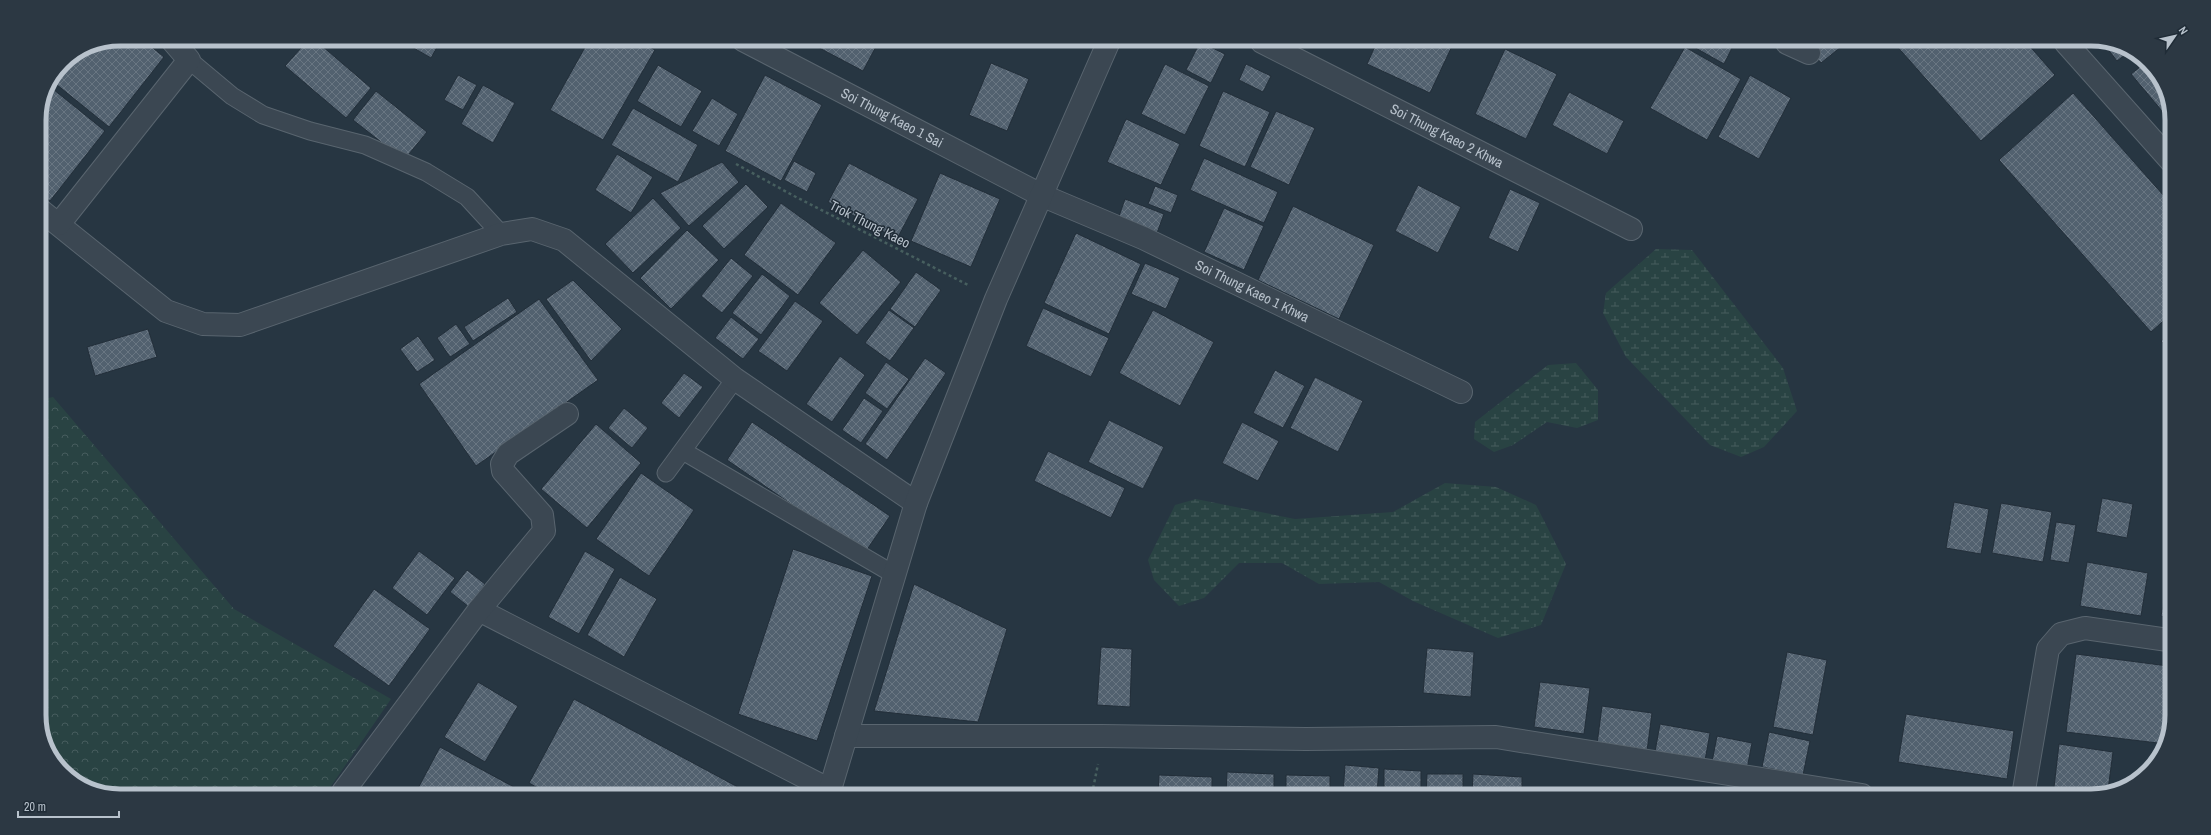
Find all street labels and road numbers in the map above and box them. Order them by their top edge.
street label: Soi Thung Kaeo 1 Sai [838,83,946,152]
street label: Soi Thung Kaeo 2 Khwa [1387,99,1507,172]
street label: Trok Thung Kaeo [827,196,913,252]
street label: Soi Thung Kaeo 1 Khwa [1192,256,1313,326]

